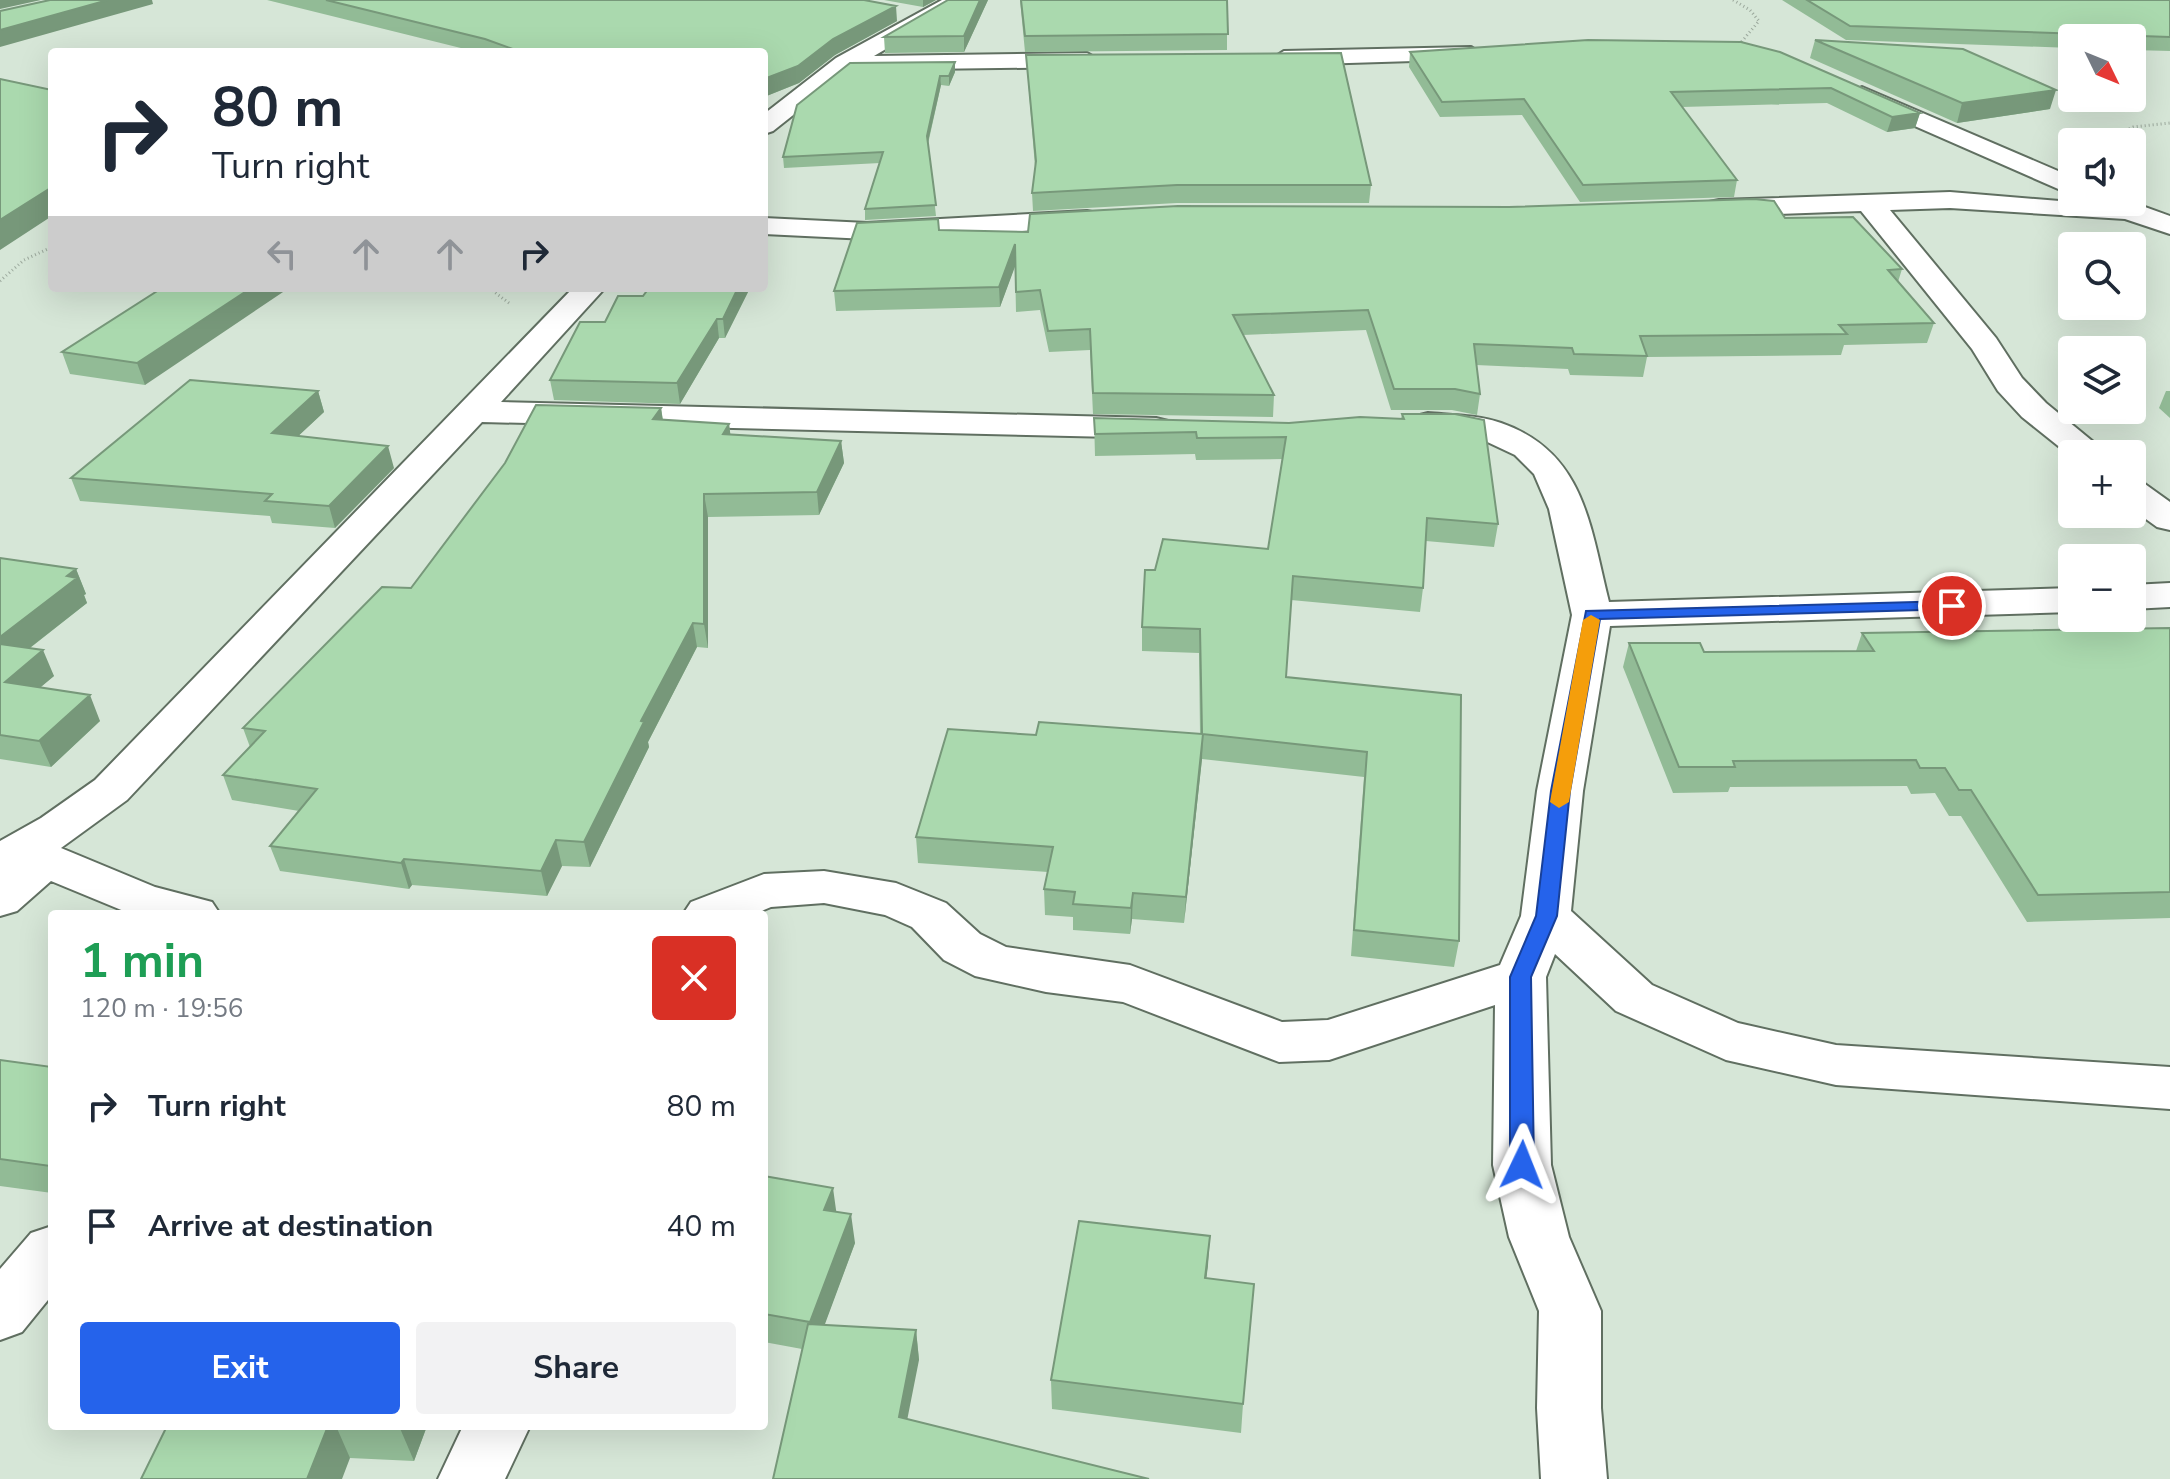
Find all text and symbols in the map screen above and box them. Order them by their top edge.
north arrow [2058,24,2146,112]
map controls [2058,24,2146,632]
text: 80 m [212,69,343,146]
icon: right [80,80,184,184]
button: sound [2058,128,2146,216]
text: Turn right [212,142,369,191]
icon: left [260,232,304,276]
icon: ahead [344,232,388,276]
icon: ahead [428,232,472,276]
icon: right [512,232,556,276]
button: search [2058,232,2146,320]
button: layers [2058,336,2146,424]
button: + [2058,440,2146,528]
button: − [2058,544,2146,632]
pin [1918,572,1986,640]
icon: arrive [1930,584,1974,628]
text: 1 min [80,928,204,994]
button: close [652,936,736,1020]
text: 120 m · 19:56 [80,991,243,1026]
icon: right [80,1084,124,1128]
text: Turn right [148,1086,286,1127]
text: 80 m [667,1086,736,1127]
position arrow [1480,1123,1564,1207]
icon: arrive [80,1204,124,1248]
text: Arrive at destination [148,1206,433,1247]
text: 40 m [667,1206,736,1247]
button: Exit [80,1322,400,1414]
button: Share [416,1322,736,1414]

